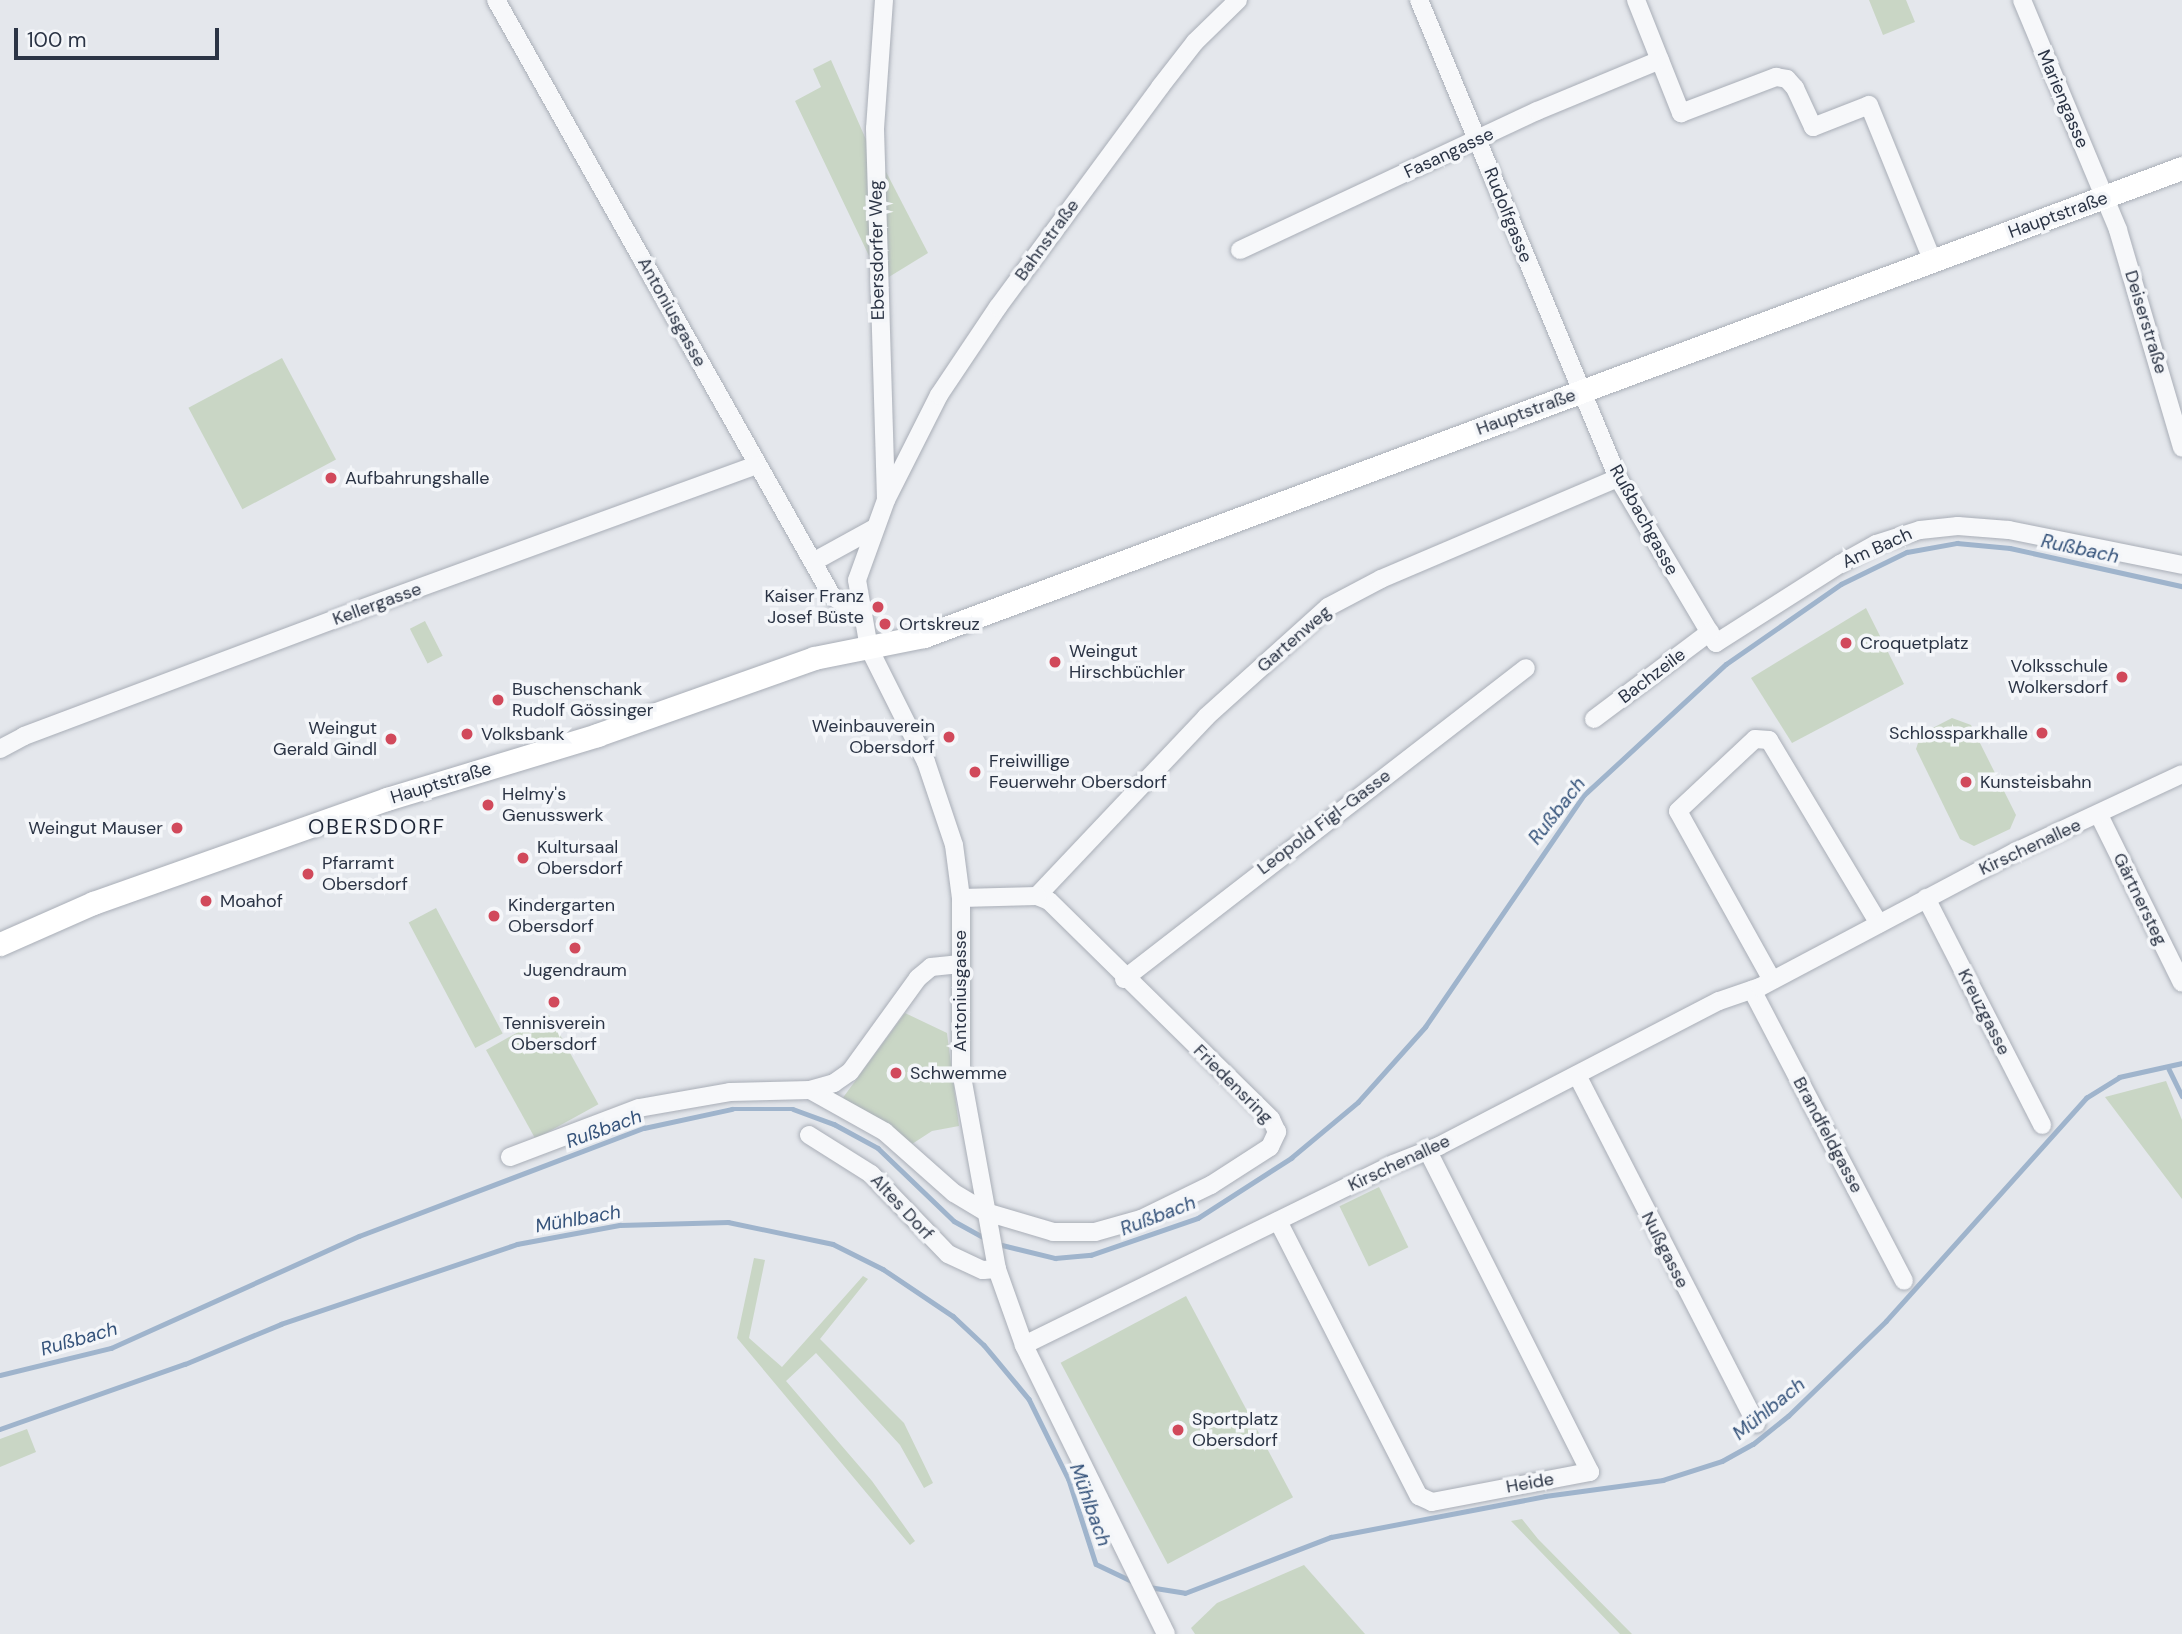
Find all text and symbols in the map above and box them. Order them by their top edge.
scale bar [18,14,222,58]
text: 100 m [27,26,87,54]
street label: Mariengasse [2033,47,2093,151]
street label: Fasangasse [1401,123,1497,183]
street label: Rudolfgasse [1479,164,1537,266]
street label: Ebersdorfer Weg [865,180,889,320]
street label: Hauptstraße [2005,187,2111,243]
street label: Bahnstraße [1010,195,1084,285]
street label: Antoniusgasse [633,253,711,371]
street label: Deiserstraße [2120,268,2172,376]
street label: Hauptstraße [1473,384,1579,440]
street label: Rußbachgasse [1605,461,1683,579]
place label: Aufbahrungshalle [345,467,489,489]
marker: Aufbahrungshalle [323,470,339,486]
street label: Am Bach [1839,523,1915,573]
water label: Rußbach [2039,530,2121,568]
street label: Kellergasse [330,578,424,630]
place label: Kaiser Franz Josef Büste [764,586,864,628]
marker: Kaiser Franz Josef Büste [870,599,886,615]
street label: Gartenweg [1253,601,1335,677]
place label: Ortskreuz [899,613,980,635]
marker: Ortskreuz [877,616,893,632]
place label: Croquetplatz [1860,632,1969,654]
marker: Croquetplatz [1838,635,1854,651]
place label: Weingut Hirschbüchler [1069,641,1185,684]
street label: Bachzeile [1614,644,1690,708]
marker: Weingut Hirschbüchler [1047,654,1063,670]
place label: Volksschule Wolkersdorf [2008,656,2108,698]
marker: Volksschule Wolkersdorf [2114,669,2130,685]
place label: Buschenschank Rudolf Gössinger [512,679,653,722]
marker: Buschenschank Rudolf Gössinger [490,692,506,708]
place label: Weinbauverein Obersdorf [812,716,935,758]
place label: Weingut Gerald Gindl [273,718,377,760]
place label: Schlossparkhalle [1889,722,2028,744]
place label: Volksbank [481,723,565,745]
marker: Schlossparkhalle [2034,725,2050,741]
marker: Volksbank [459,726,475,742]
marker: Weinbauverein Obersdorf [941,729,957,745]
marker: Weingut Gerald Gindl [383,731,399,747]
place label: Freiwillige Feuerwehr Obersdorf [989,751,1167,794]
street label: Hauptstraße [388,757,494,809]
marker: Freiwillige Feuerwehr Obersdorf [967,764,983,780]
street label: Leopold Figl-Gasse [1253,765,1395,879]
place label: Kunsteisbahn [1980,771,2092,793]
water label: Rußbach [1524,773,1590,849]
marker: Kunsteisbahn [1958,774,1974,790]
place label: Helmy's Genusswerk [502,784,604,826]
marker: Helmy's Genusswerk [480,797,496,813]
district label: OBERSDORF [309,814,445,840]
street label: Kirschenallee [1976,814,2084,880]
place label: Weingut Mauser [28,817,163,839]
marker: Weingut Mauser [169,820,185,836]
place label: Kultursaal Obersdorf [537,837,623,880]
street label: Gärtnersteg [2108,849,2172,949]
marker: Kultursaal Obersdorf [515,850,531,866]
place label: Pfarramt Obersdorf [322,853,408,896]
marker: Pfarramt Obersdorf [300,866,316,882]
place label: Moahof [220,890,283,912]
marker: Moahof [198,893,214,909]
place label: Kindergarten Obersdorf [508,895,615,937]
marker: Kindergarten Obersdorf [486,908,502,924]
street label: Antoniusgasse [949,930,971,1052]
marker: Jugendraum [567,940,583,956]
place label: Jugendraum [523,959,627,981]
street label: Kreuzgasse [1953,965,2015,1059]
marker: Tennisverein Obersdorf [546,994,562,1010]
place label: Tennisverein Obersdorf [503,1013,605,1056]
street label: Friedensring [1189,1040,1277,1128]
place label: Schwemme [910,1062,1007,1084]
marker: Schwemme [888,1065,904,1081]
street label: Brandfeldgasse [1788,1073,1868,1197]
water label: Rußbach [563,1105,645,1153]
street label: Kirschenallee [1345,1130,1453,1196]
street label: Altes Dorf [866,1169,938,1245]
water label: Rußbach [1117,1191,1199,1241]
water label: Mühlbach [534,1200,622,1238]
street label: Nußgasse [1637,1208,1693,1292]
water label: Rußbach [38,1317,120,1361]
water label: Mühlbach [1728,1373,1810,1445]
place label: Sportplatz Obersdorf [1192,1409,1278,1452]
marker: Sportplatz Obersdorf [1170,1422,1186,1438]
water label: Mühlbach [1065,1461,1115,1549]
street label: Heide [1504,1468,1556,1498]

